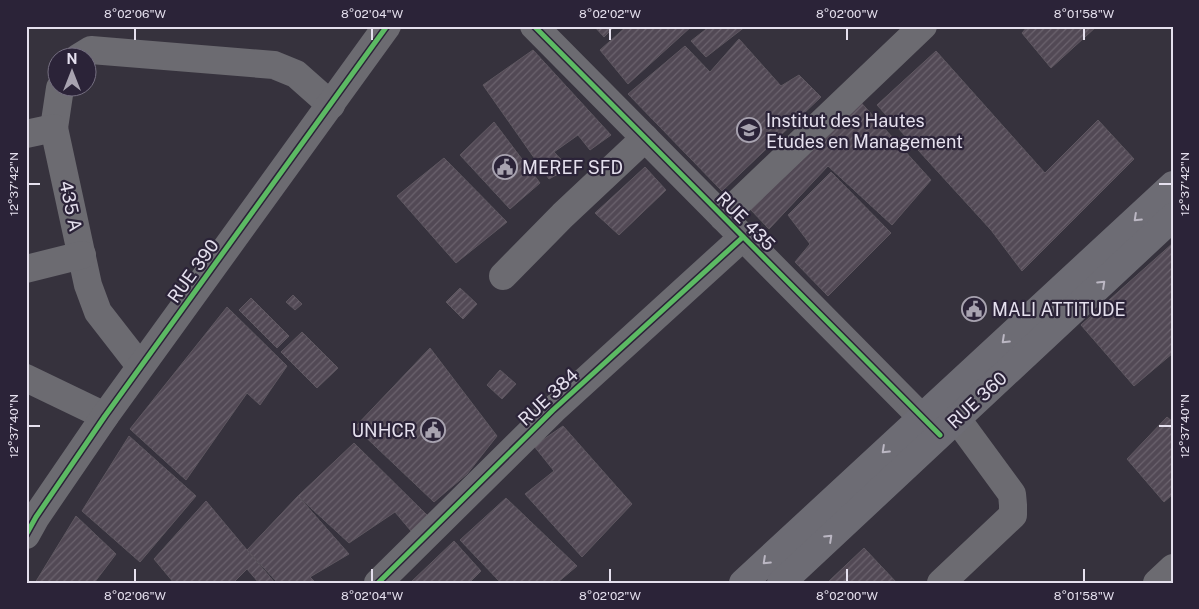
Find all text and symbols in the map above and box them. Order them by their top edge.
text: 8°02'06"W [104,7,167,21]
text: 8°02'04"W [341,7,404,21]
text: 8°02'02"W [579,7,641,21]
text: 8°02'00"W [816,7,879,21]
text: 8°01'58"W [1054,7,1115,21]
north arrow [48,48,98,98]
text: N [67,51,77,67]
place label: Institut des Hautes Etudes en Management [766,110,963,152]
school or university icon: Institut des Hautes Etudes en Management [736,117,762,143]
text: 12°37'42"N [7,152,21,216]
text: 12°37'42"N [1178,152,1192,216]
public building icon: MEREF SFD [492,154,518,180]
place label: MEREF SFD [522,157,623,178]
street label: 435 A [55,179,87,234]
street label: RUE 435 [712,187,780,255]
one-way arrow [1133,212,1142,221]
street label: RUE 390 [163,235,223,307]
one-way arrow [1096,281,1105,290]
public building icon: MALI ATTITUDE [961,296,987,322]
place label: MALI ATTITUDE [992,299,1126,320]
one-way arrow [1001,334,1010,343]
street label: RUE 384 [514,364,582,430]
street label: RUE 360 [943,367,1011,433]
text: 12°37'40"N [7,394,21,458]
text: 12°37'40"N [1178,394,1192,458]
public building icon: UNHCR [420,417,446,443]
place label: UNHCR [351,420,416,441]
one-way arrow [882,444,891,453]
one-way arrow [824,535,833,544]
one-way arrow [763,555,772,564]
text: 8°02'06"W [104,589,167,603]
text: 8°02'04"W [341,589,404,603]
text: 8°02'02"W [579,589,641,603]
text: 8°02'00"W [816,589,879,603]
text: 8°01'58"W [1054,589,1115,603]

